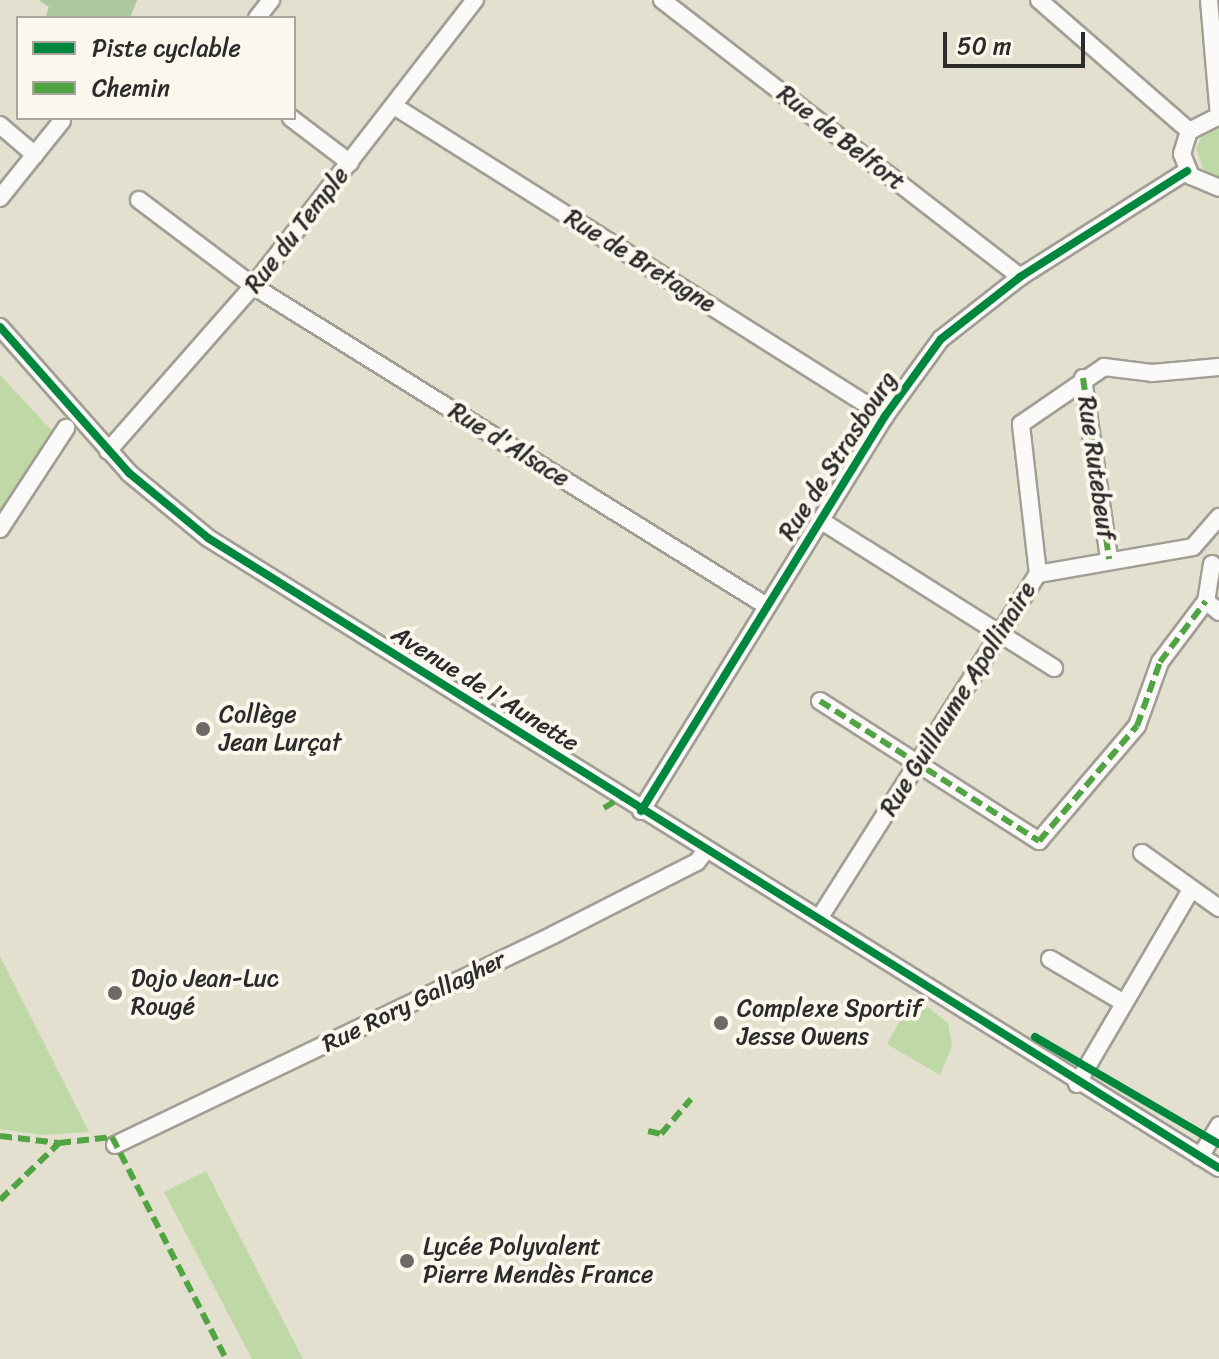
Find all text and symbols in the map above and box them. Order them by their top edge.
legend [16,16,296,120]
scale bar [947,16,1089,66]
text: 50 m [957,25,1012,67]
text: Piste cyclable [92,27,241,69]
text: Chemin [92,67,170,109]
street label: Rue de Belfort [771,79,911,197]
street label: Rue du Temple [239,161,355,299]
street label: Rue de Bretagne [559,203,721,319]
street label: Rue de Strasbourg [773,367,903,545]
street label: Rue Rutebeuf [1072,395,1120,541]
street label: Rue d'Alsace [444,397,574,493]
street label: Rue Guillaume Apollinaire [874,577,1042,821]
street label: Avenue de l'Aunette [386,620,584,758]
place label: Collège Jean Lurçat [219,701,342,757]
marker: Collège Jean Lurçat [194,720,212,738]
street label: Rue Rory Gallagher [318,945,510,1059]
place label: Dojo Jean-Luc Rougé [131,965,279,1021]
marker: Dojo Jean-Luc Rougé [106,984,124,1002]
place label: Complexe Sportif Jesse Owens [737,995,921,1051]
marker: Complexe Sportif Jesse Owens [712,1014,730,1032]
place label: Lycée Polyvalent Pierre Mendès France [423,1233,652,1289]
marker: Lycée Polyvalent Pierre Mendès France [398,1252,416,1270]

